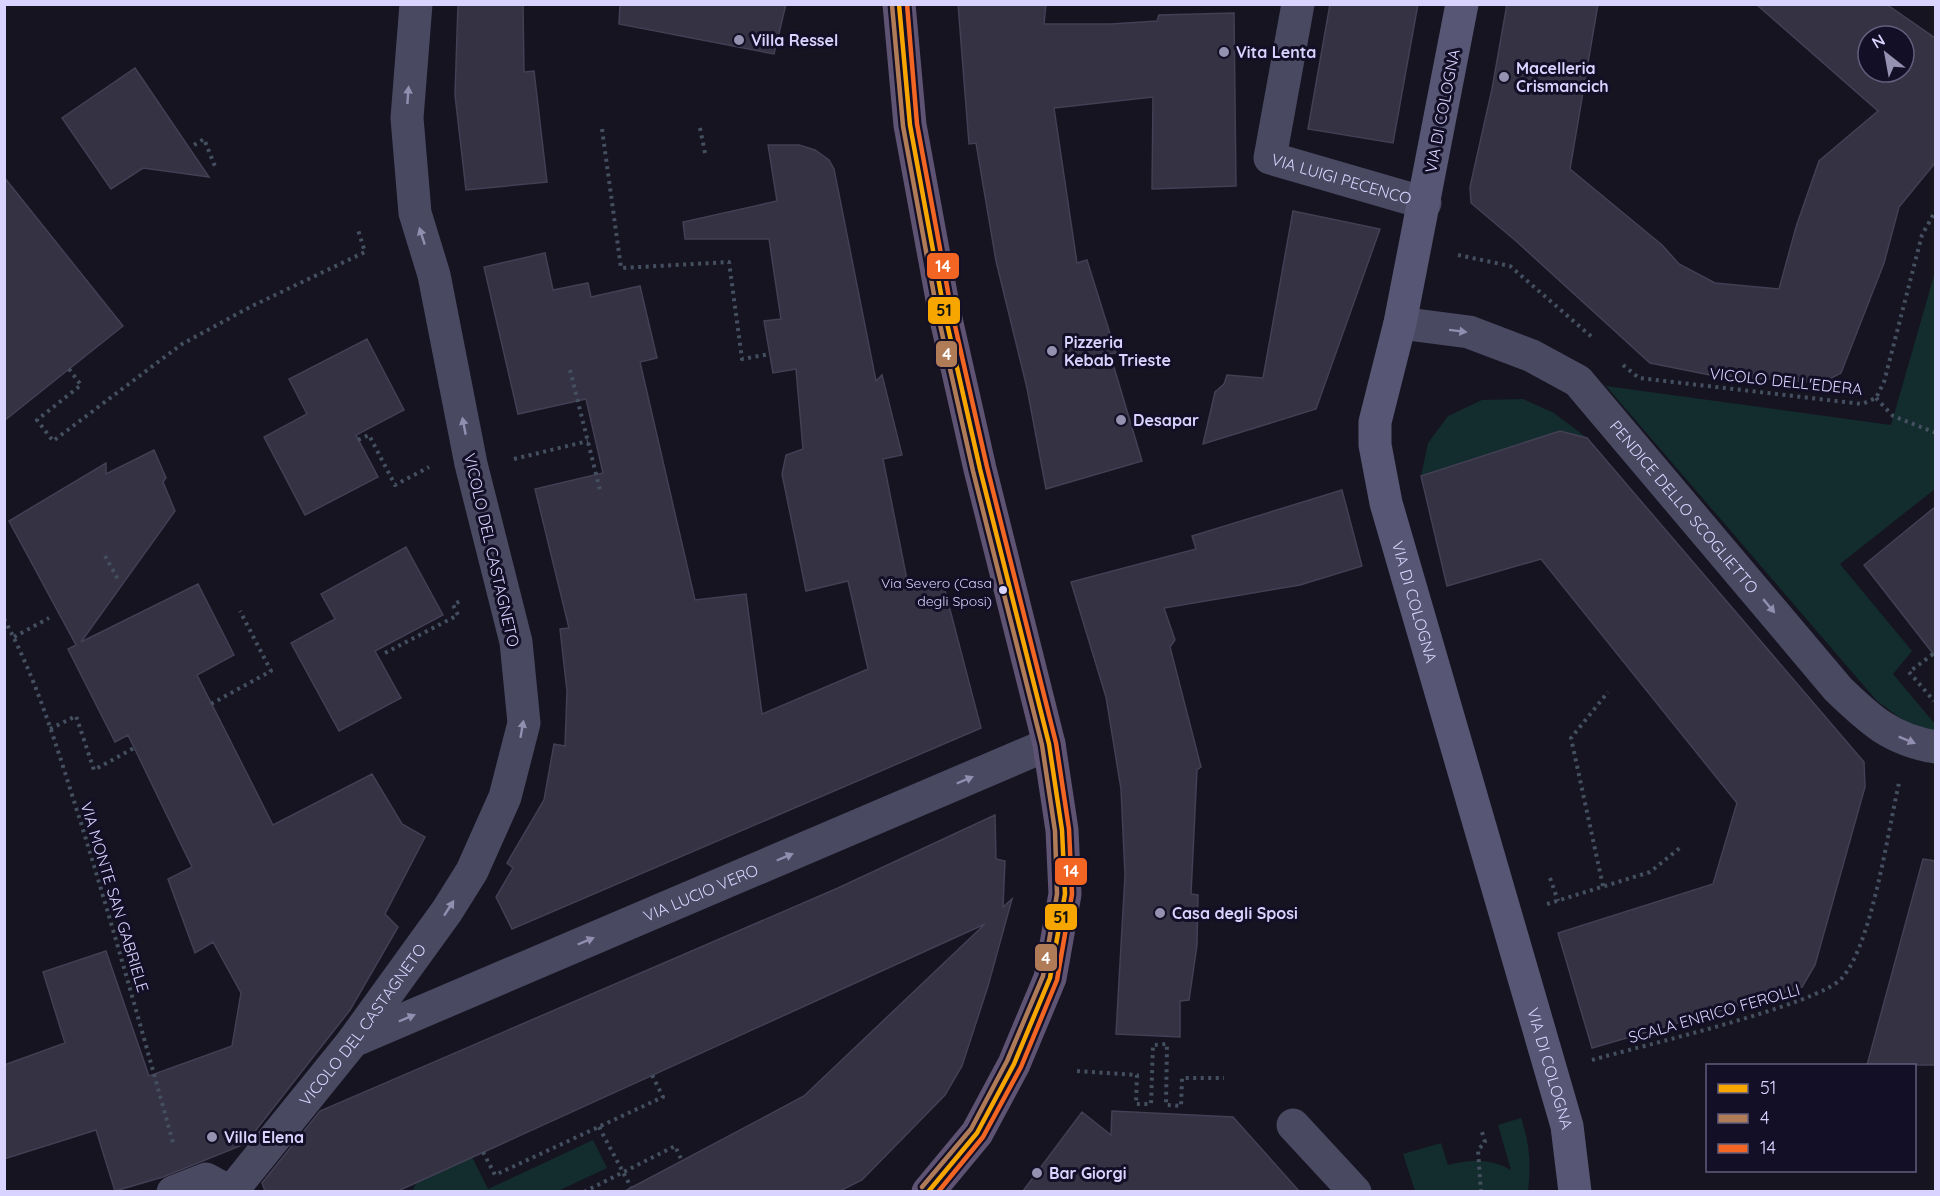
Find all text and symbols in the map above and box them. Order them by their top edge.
north arrow [1856,24,1916,84]
place label: Villa Ressel [751,30,838,50]
text: N [1868,30,1888,53]
marker: Villa Ressel [732,33,746,47]
place label: Vita Lenta [1236,42,1316,62]
marker: Vita Lenta [1217,45,1231,59]
street label: VIA DI COLOGNA [1420,47,1464,175]
place label: Macelleria Crismancich [1516,58,1609,96]
marker: Macelleria Crismancich [1497,70,1511,84]
one-way arrow [404,86,413,105]
street label: VIA LUIGI PECENCO [1269,149,1414,209]
one-way arrow [417,227,426,245]
line badge: 14 [926,252,960,280]
text: 14 [935,256,951,276]
line badge: 51 [927,296,961,325]
text: 51 [936,300,952,320]
one-way arrow [1449,326,1468,335]
place label: Pizzeria Kebab Trieste [1064,332,1171,370]
line badge: 4 [935,340,958,368]
text: 4 [942,344,952,364]
marker: Pizzeria Kebab Trieste [1045,344,1059,358]
street label: VICOLO DELL'EDERA [1708,363,1864,399]
place label: Desapar [1133,410,1199,430]
marker: Desapar [1114,413,1128,427]
street label: PENDICE DELLO SCOGLIETTO [1606,416,1763,597]
one-way arrow [459,417,468,436]
street label: VICOLO DEL CASTAGNETO [460,451,524,649]
street label: VIA DI COLOGNA [1388,539,1442,665]
place label: Via Severo (Casa degli Sposi) [881,574,992,610]
marker: Via Severo (Casa degli Sposi) [997,584,1009,596]
one-way arrow [1762,598,1775,613]
one-way arrow [518,719,527,738]
one-way arrow [1899,735,1917,745]
one-way arrow [956,775,974,785]
street label: VIA MONTE SAN GABRIELE [76,799,154,995]
one-way arrow [777,852,795,862]
line badge: 14 [1054,857,1088,886]
street label: VIA LUCIO VERO [640,859,761,926]
text: 14 [1063,861,1079,881]
one-way arrow [443,899,454,916]
line badge: 51 [1044,903,1078,931]
place label: Casa degli Sposi [1172,903,1298,923]
marker: Casa degli Sposi [1153,906,1167,920]
text: 51 [1053,907,1069,927]
one-way arrow [578,936,596,946]
street label: VICOLO DEL CASTAGNETO [295,939,430,1110]
line badge: 4 [1034,943,1058,972]
text: 4 [1041,948,1051,968]
street label: SCALA ENRICO FEROLLI [1626,979,1802,1047]
street label: VIA DI COLOGNA [1523,1005,1577,1132]
one-way arrow [398,1013,416,1022]
legend [1706,1064,1916,1172]
text: 51 [1760,1076,1776,1099]
text: 4 [1760,1106,1770,1129]
place label: Villa Elena [224,1127,304,1147]
marker: Villa Elena [205,1130,219,1144]
text: 14 [1760,1136,1776,1159]
place label: Bar Giorgi [1049,1163,1127,1183]
marker: Bar Giorgi [1030,1166,1044,1180]

